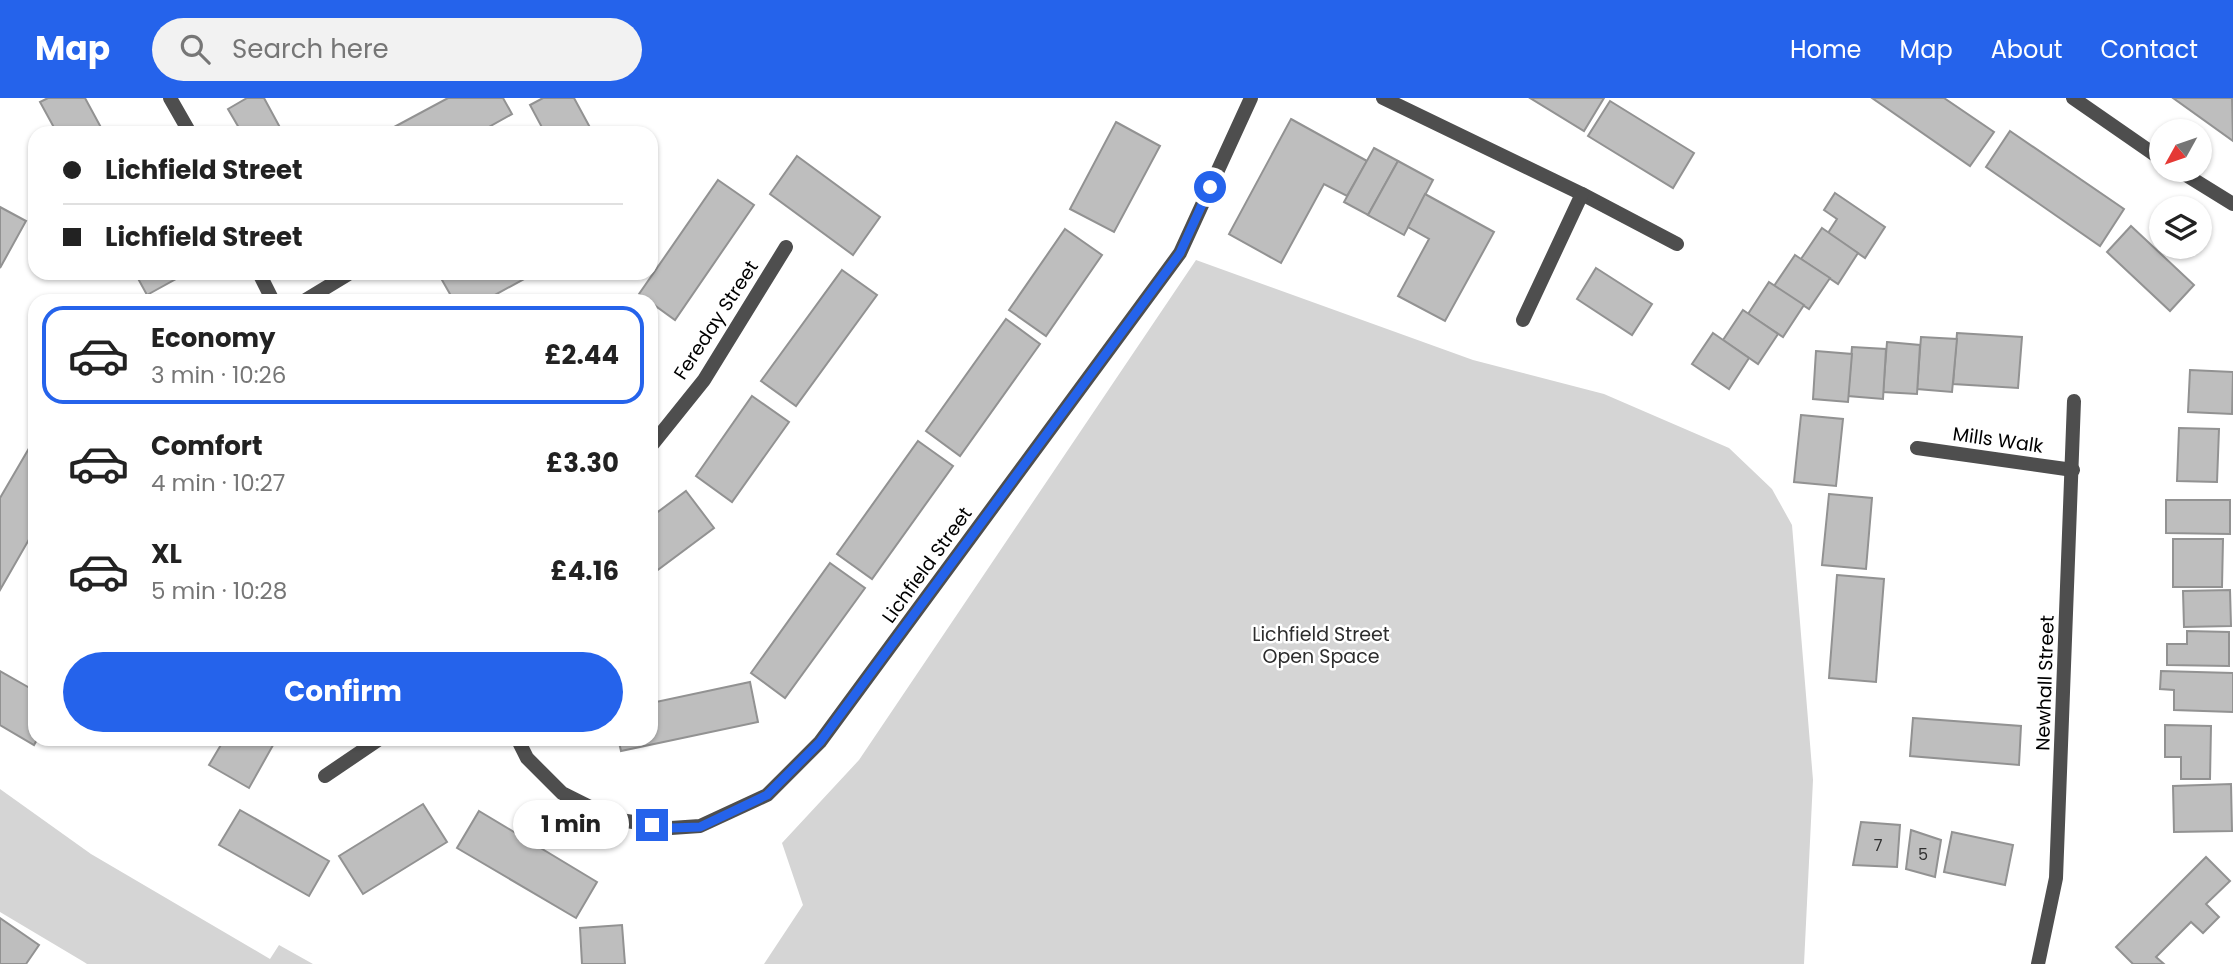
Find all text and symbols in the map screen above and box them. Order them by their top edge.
search box [152,18,642,81]
text: Map [35,25,110,72]
icon: search [176,30,214,68]
text: Search here [232,31,389,67]
text: Home [1790,33,1862,66]
text: Map [1900,33,1953,66]
text: About [1991,33,2062,66]
text: Contact [2100,33,2198,66]
north arrow [2149,119,2212,182]
map controls [2149,119,2212,259]
text: Lichfield Street [105,152,302,188]
route start [1194,171,1226,203]
button: layers [2149,196,2212,259]
text: Lichfield Street [105,219,302,255]
street label: Fereday Street [667,255,765,385]
text: Economy [151,320,275,356]
icon: car [67,324,130,387]
text: £2.44 [544,337,619,373]
text: 3 min · 10:26 [151,359,286,391]
street label: Mills Walk [1951,420,2045,460]
text: Comfort [151,428,263,464]
icon: car [67,432,130,495]
text: £3.30 [546,445,619,481]
text: 4 min · 10:27 [151,467,285,499]
street label: Lichfield Street [876,501,978,629]
text: XL [151,536,182,572]
icon: car [67,540,130,603]
text: £4.16 [550,553,619,589]
text: 5 min · 10:28 [151,575,287,607]
street label: Newhall Street [2029,615,2061,751]
park label: Lichfield Street Open Space [1252,621,1390,670]
button: Confirm [63,652,623,732]
callout: 1 min [512,800,628,850]
text: 1 min [541,808,601,840]
route end [636,809,668,841]
house number: 7 [1874,834,1883,857]
house number: 5 [1918,843,1928,866]

